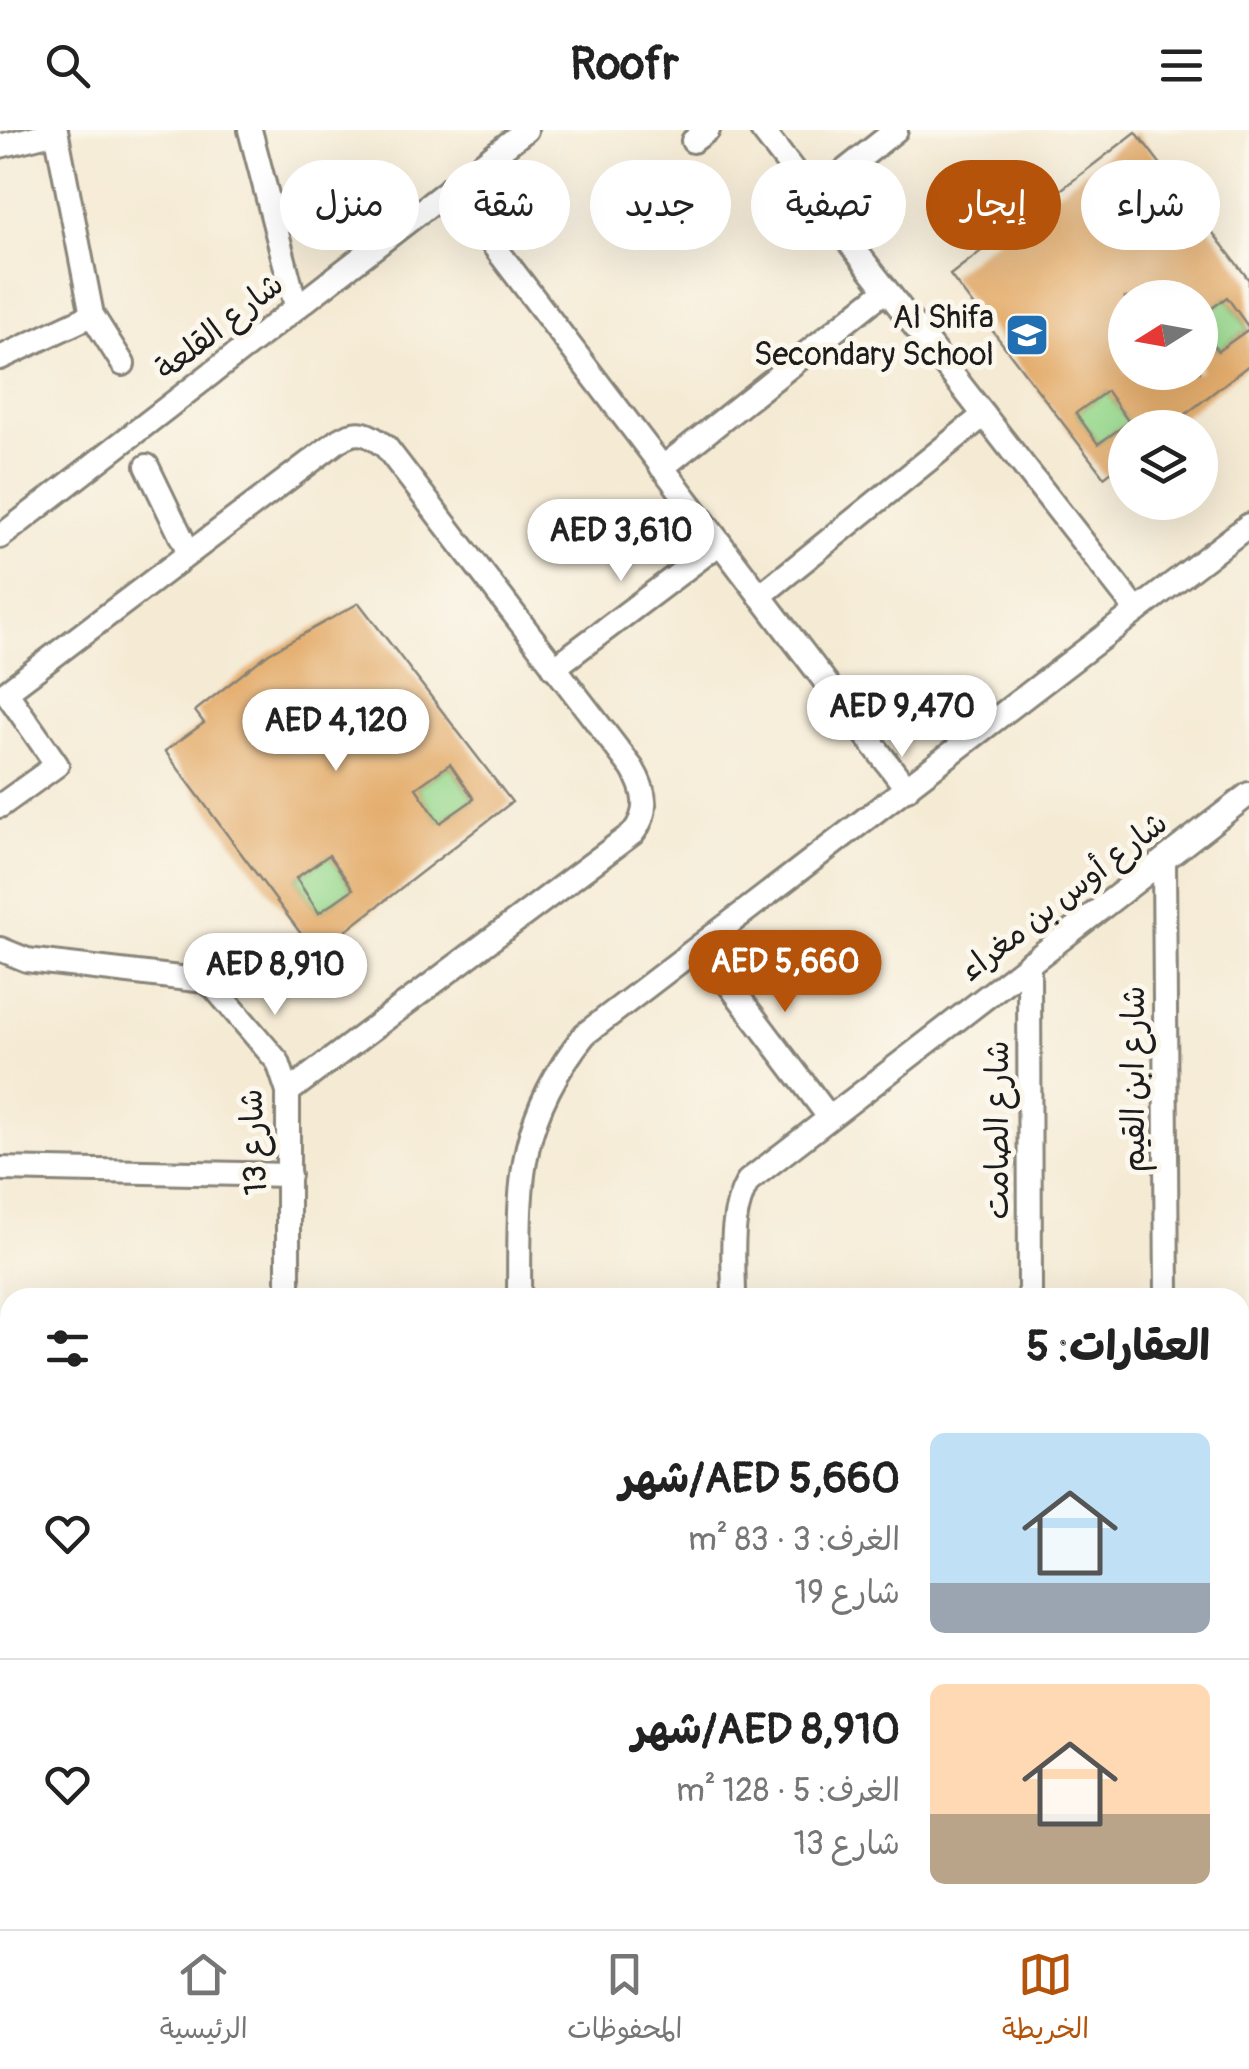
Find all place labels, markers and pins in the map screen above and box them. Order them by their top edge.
place label: Al Shifa Secondary School [754,298,994,375]
school or university icon: Al Shifa Secondary School [1004,312,1050,358]
pin: AED 3,610 [507,499,735,584]
pin: AED 9,470 [788,675,1016,760]
pin: AED 4,120 [222,689,450,774]
pin: AED 5,660 [671,930,899,1015]
pin: AED 8,910 [161,933,389,1018]

